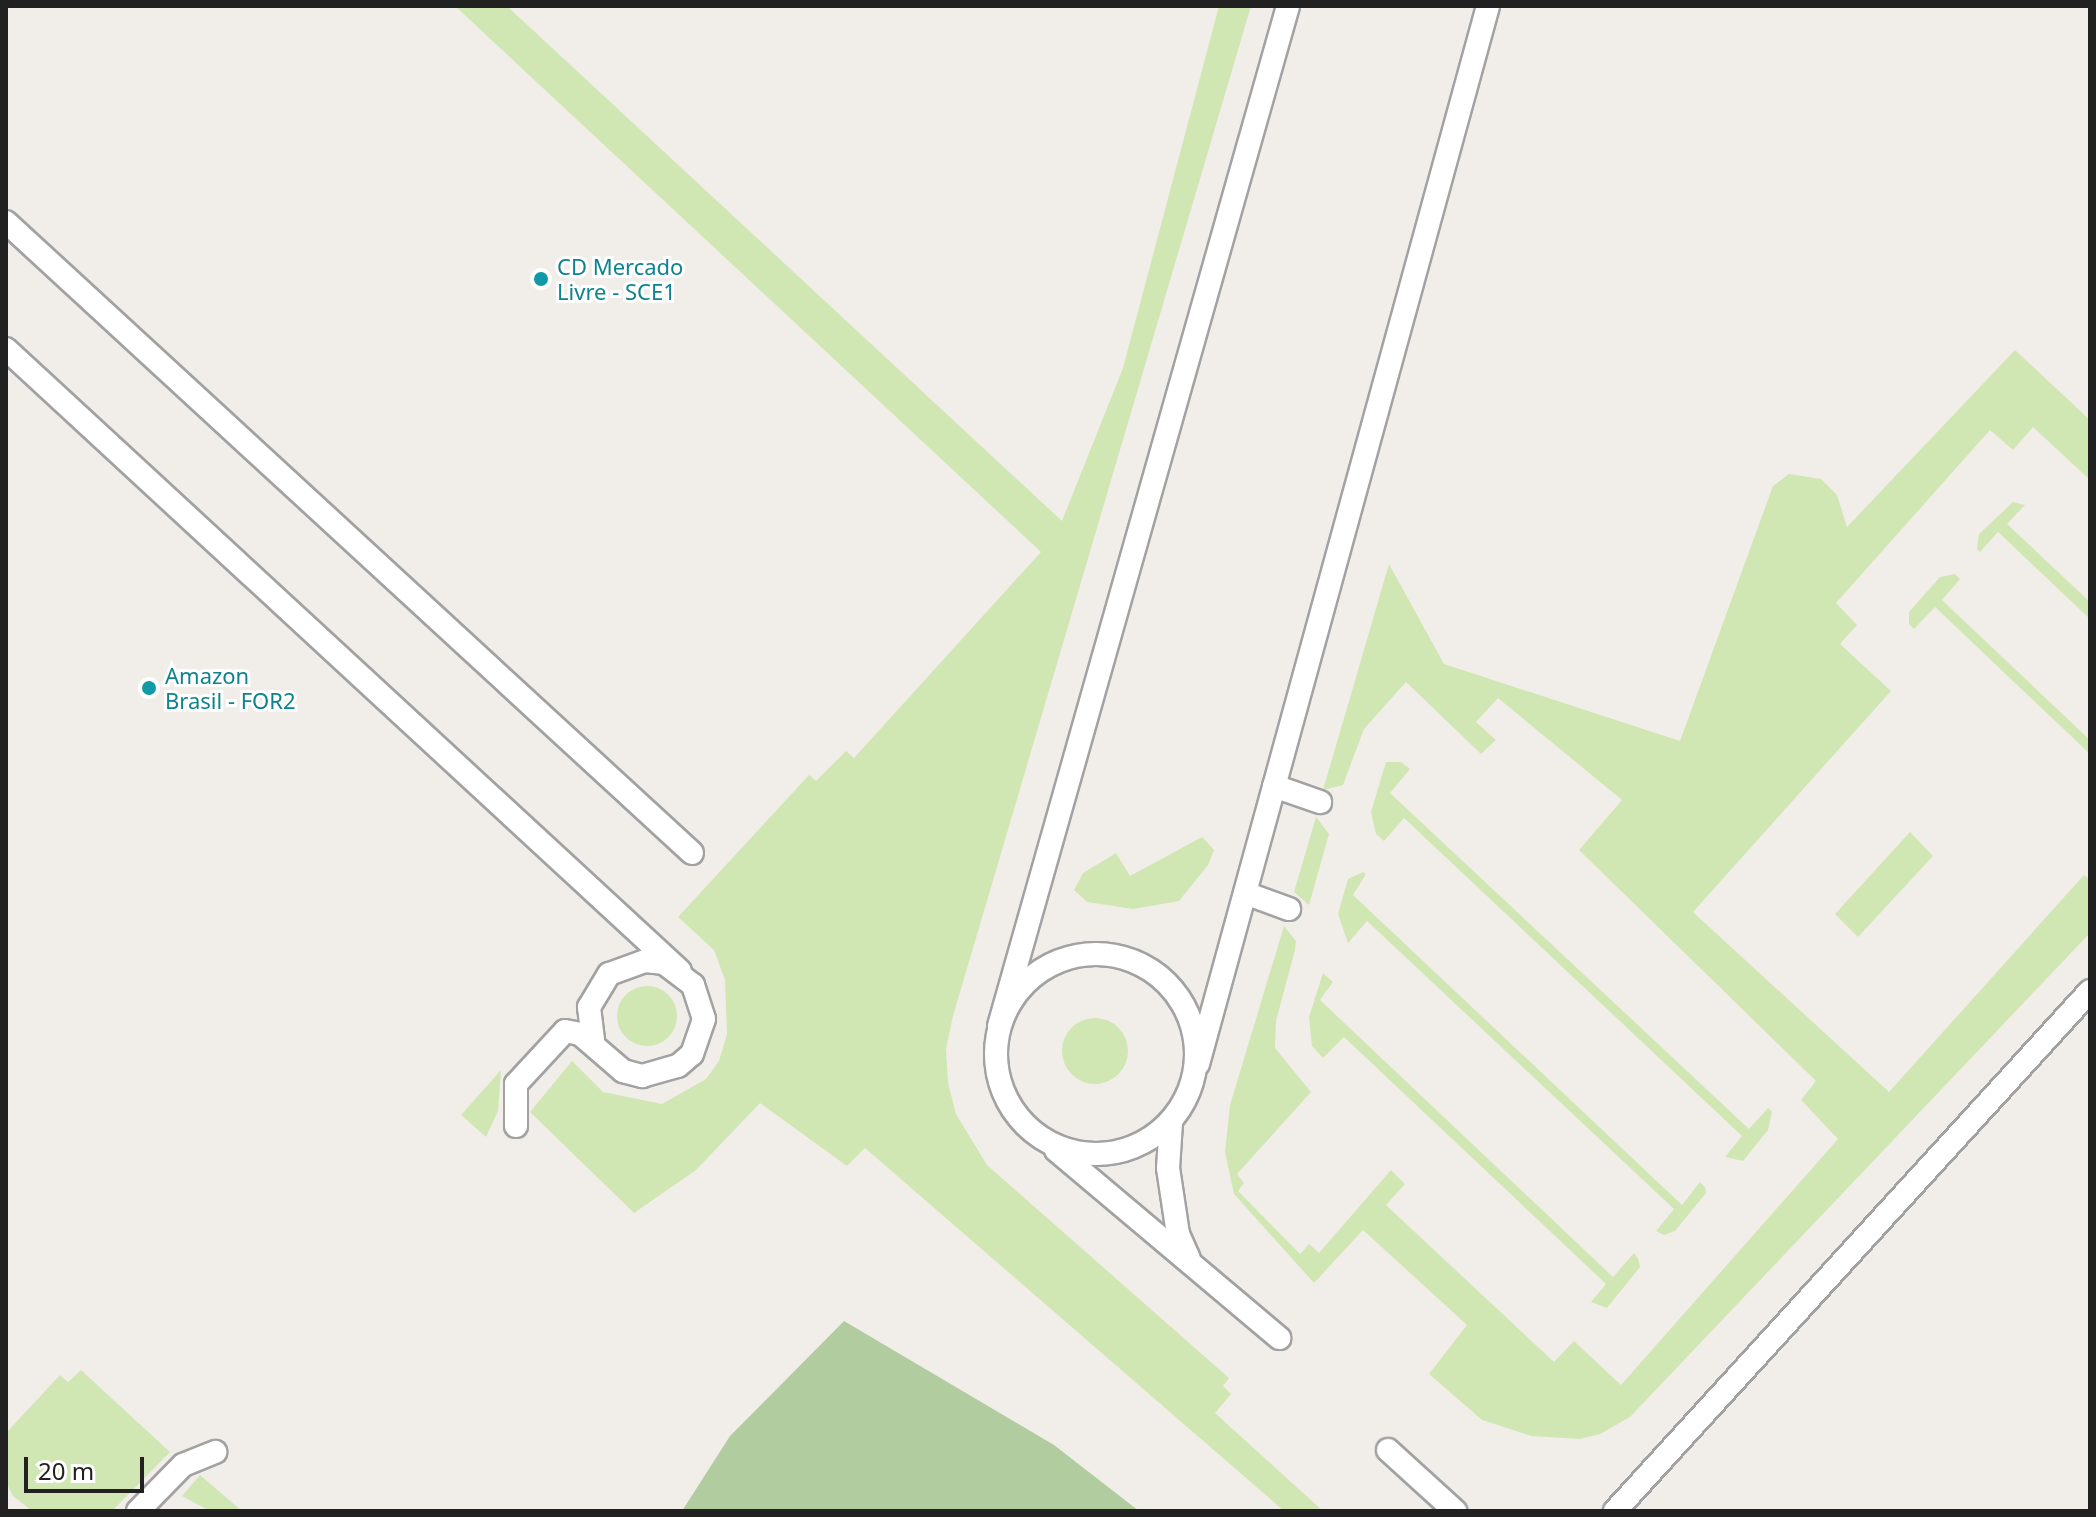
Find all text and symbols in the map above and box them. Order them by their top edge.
place label: CD Mercado Livre - SCE1 [557,253,683,304]
marker: CD Mercado Livre - SCE1 [532,270,550,288]
place label: Amazon Brasil - FOR2 [165,662,296,714]
marker: Amazon Brasil - FOR2 [140,679,158,697]
scale bar [28,1441,148,1491]
text: 20 m [38,1454,94,1487]

